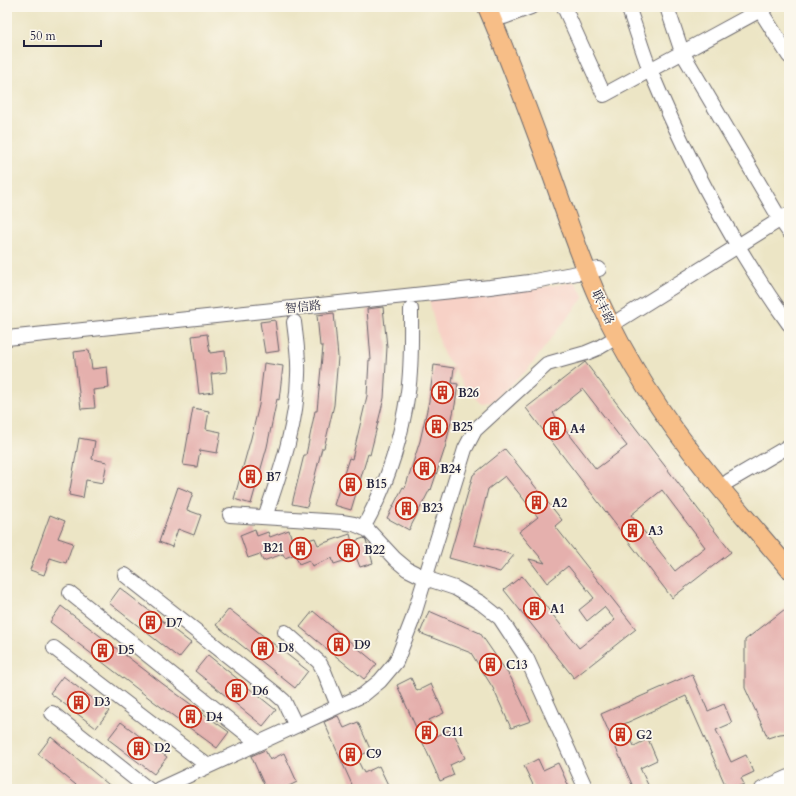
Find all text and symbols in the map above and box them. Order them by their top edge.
scale bar [24,22,101,48]
text: 50 m [30,28,57,44]
street label: 联丰路 [588,287,618,327]
street label: 智信路 [284,297,322,317]
building icon: B26 [430,380,456,406]
place label: B26 [458,385,479,401]
building icon: B25 [423,414,449,440]
building icon: A4 [541,416,567,442]
place label: B25 [452,419,473,435]
place label: A4 [570,421,585,437]
building icon: B24 [411,456,437,482]
place label: B24 [440,461,461,477]
building icon: B7 [237,464,263,490]
place label: B7 [266,469,281,485]
building icon: B15 [337,471,363,497]
place label: B15 [366,476,387,492]
building icon: A2 [524,490,550,516]
building icon: B23 [393,495,419,521]
place label: A2 [552,495,567,511]
place label: B23 [422,500,443,516]
building icon: A3 [619,518,645,544]
place label: A3 [648,523,663,539]
building icon: B21 [287,535,313,561]
building icon: B22 [336,537,362,563]
place label: B21 [263,540,284,556]
place label: B22 [364,542,385,558]
building icon: A1 [521,596,547,622]
place label: A1 [550,601,565,617]
building icon: D7 [137,610,163,636]
place label: D7 [166,615,182,631]
building icon: D9 [326,632,352,658]
building icon: D8 [249,635,275,661]
building icon: D5 [90,637,116,663]
place label: D9 [354,637,370,653]
place label: D8 [278,640,294,656]
place label: D5 [118,642,134,658]
building icon: C13 [477,652,503,678]
place label: C13 [506,657,528,673]
building icon: D6 [223,678,249,704]
place label: D6 [252,683,268,699]
building icon: D3 [66,689,92,715]
place label: D3 [94,694,110,710]
building icon: D4 [178,704,204,730]
place label: D4 [206,709,222,725]
building icon: C11 [414,719,440,745]
building icon: G2 [607,722,633,748]
place label: C11 [442,724,464,740]
place label: G2 [636,727,652,743]
building icon: D2 [125,735,151,761]
place label: D2 [154,740,170,756]
building icon: C9 [338,741,364,767]
place label: C9 [366,746,381,762]

